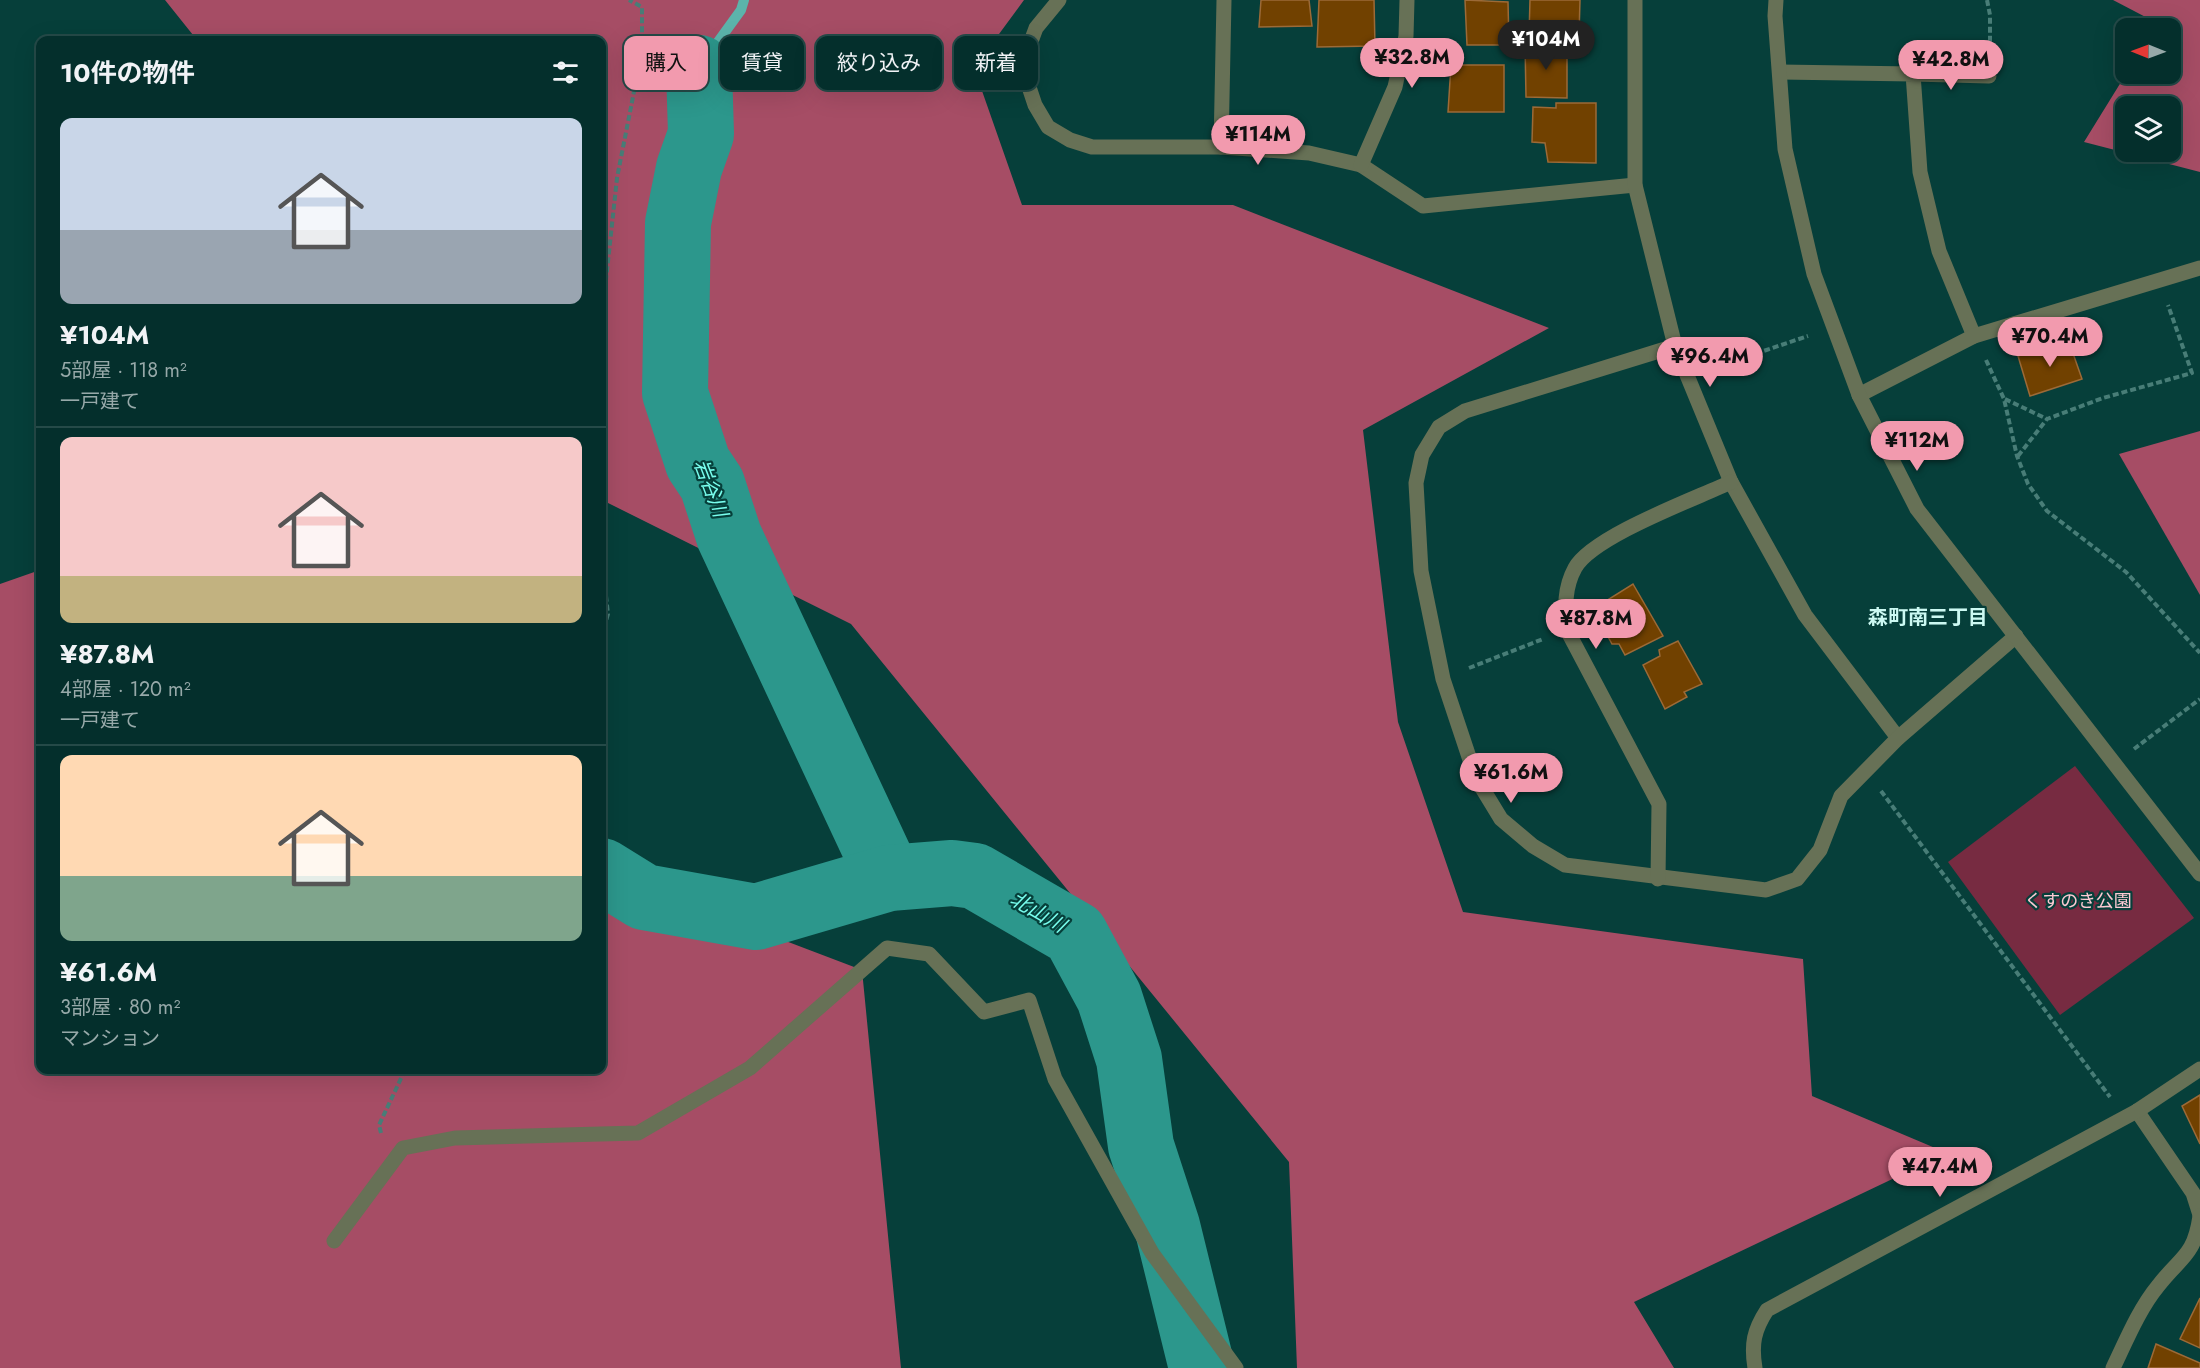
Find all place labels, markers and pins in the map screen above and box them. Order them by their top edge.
pin: ¥104M [1504,20,1588,71]
pin: ¥32.8M [1363,38,1461,89]
pin: ¥42.8M [1902,40,2000,91]
pin: ¥114M [1216,115,1300,166]
pin: ¥70.4M [2001,317,2099,368]
pin: ¥96.4M [1661,337,1759,388]
pin: ¥112M [1875,421,1959,472]
pin: ¥87.8M [1547,599,1645,650]
pin: ¥61.6M [1462,753,1560,804]
pin: ¥47.4M [1891,1147,1989,1198]

